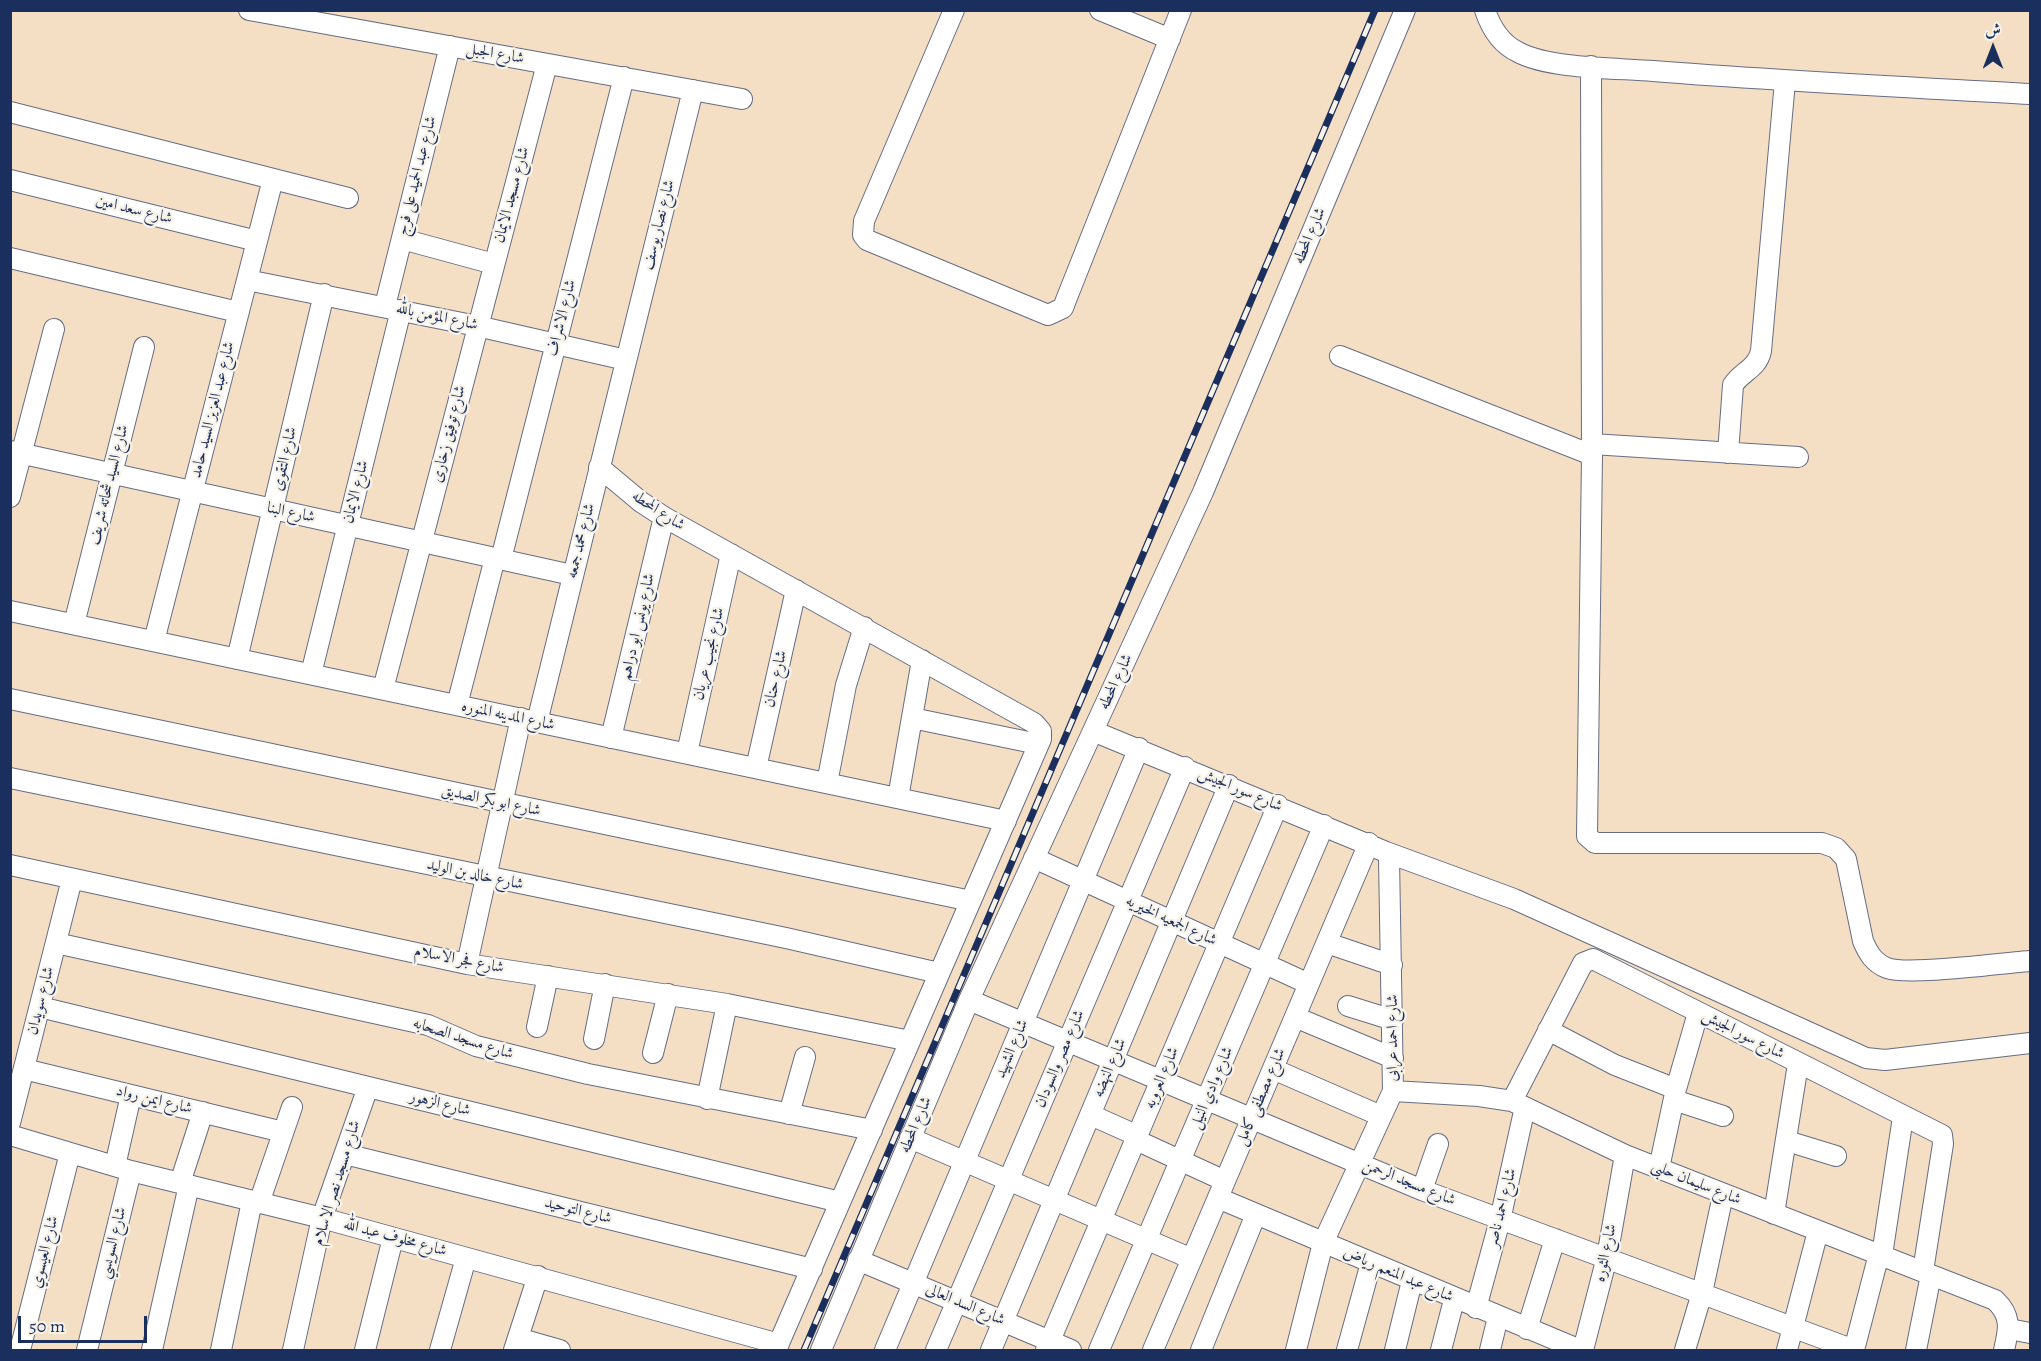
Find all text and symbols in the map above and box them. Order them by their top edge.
north arrow [1963,18,2023,78]
text: ش [1985,19,2001,41]
street label: شارع الجبل [464,39,526,69]
street label: شارع عبد الحميد على فرج [393,114,441,238]
street label: شارع مسجد الايمان [490,145,534,245]
street label: شارع نصار يوسف [638,178,680,272]
street label: شارع سعد امين [94,191,174,229]
street label: شارع المحطه [1290,205,1330,267]
street label: شارع الاشراف [543,278,581,358]
street label: شارع المؤمن بالله [394,299,480,335]
street label: شارع عبد العزيز السيد حامد [187,340,239,480]
street label: شارع توفيق زخارى [428,383,470,485]
street label: شارع السيد شحاته شريف [85,423,133,547]
street label: شارع التقوى [268,425,302,493]
street label: شارع الايمان [339,458,373,526]
street label: شارع المحطه [628,487,688,535]
street label: شارع البنا [265,499,317,527]
street label: شارع محمد جمعه [562,501,600,581]
street label: شارع يونس ابو دراهم [616,572,660,682]
street label: شارع نجيب عريان [689,606,729,702]
street label: شارع حنان [760,649,792,709]
street label: شارع المحطه [1095,651,1137,713]
street label: شارع المدينه المنوره [459,697,557,735]
street label: شارع سور الجيش [1195,764,1285,816]
street label: شارع ابو بكر الصديق [440,781,542,821]
street label: شارع خالد بن الوليد [425,855,525,895]
street label: شارع الجمعيه الخيريه [1122,891,1220,951]
street label: شارع فجر الاسلام [412,942,506,978]
street label: شارع سويدان [23,965,59,1037]
street label: شارع احمد عرابى [1383,994,1403,1082]
street label: شارع سور الجيش [1699,1006,1787,1064]
street label: شارع مصر والسودان [1031,1007,1089,1111]
street label: شارع مسجد الصحابه [410,1014,516,1064]
street label: شارع الشهيد [991,1017,1033,1081]
street label: شارع النهضه [1089,1036,1131,1100]
street label: شارع العروبه [1140,1044,1184,1112]
street label: شارع وادي النيل [1186,1044,1238,1132]
street label: شارع مصطفى كامل [1232,1045,1290,1149]
street label: شارع ايمن رواد [114,1081,194,1119]
street label: شارع الزهور [408,1087,472,1121]
street label: شارع المحطه [896,1094,936,1156]
street label: شارع مسجد نصر الاسلام [309,1118,365,1248]
street label: شارع مسجد الرحمن [1360,1156,1458,1210]
street label: شارع سليمان حلبى [1648,1156,1744,1210]
street label: شارع احمد ناصر [1483,1166,1521,1250]
street label: شارع التوحيد [542,1193,614,1229]
street label: شارع السويسي [95,1205,131,1281]
street label: شارع العيسوي [27,1214,63,1290]
street label: شارع مخلوف عبد الله [341,1215,449,1261]
street label: شارع الثوره [1590,1222,1622,1284]
street label: شارع عبد المنعم رياض [1340,1243,1456,1307]
street label: شارع السد العالى [922,1280,1008,1330]
scale bar [21,1304,150,1342]
text: 50 m [29,1314,65,1338]

